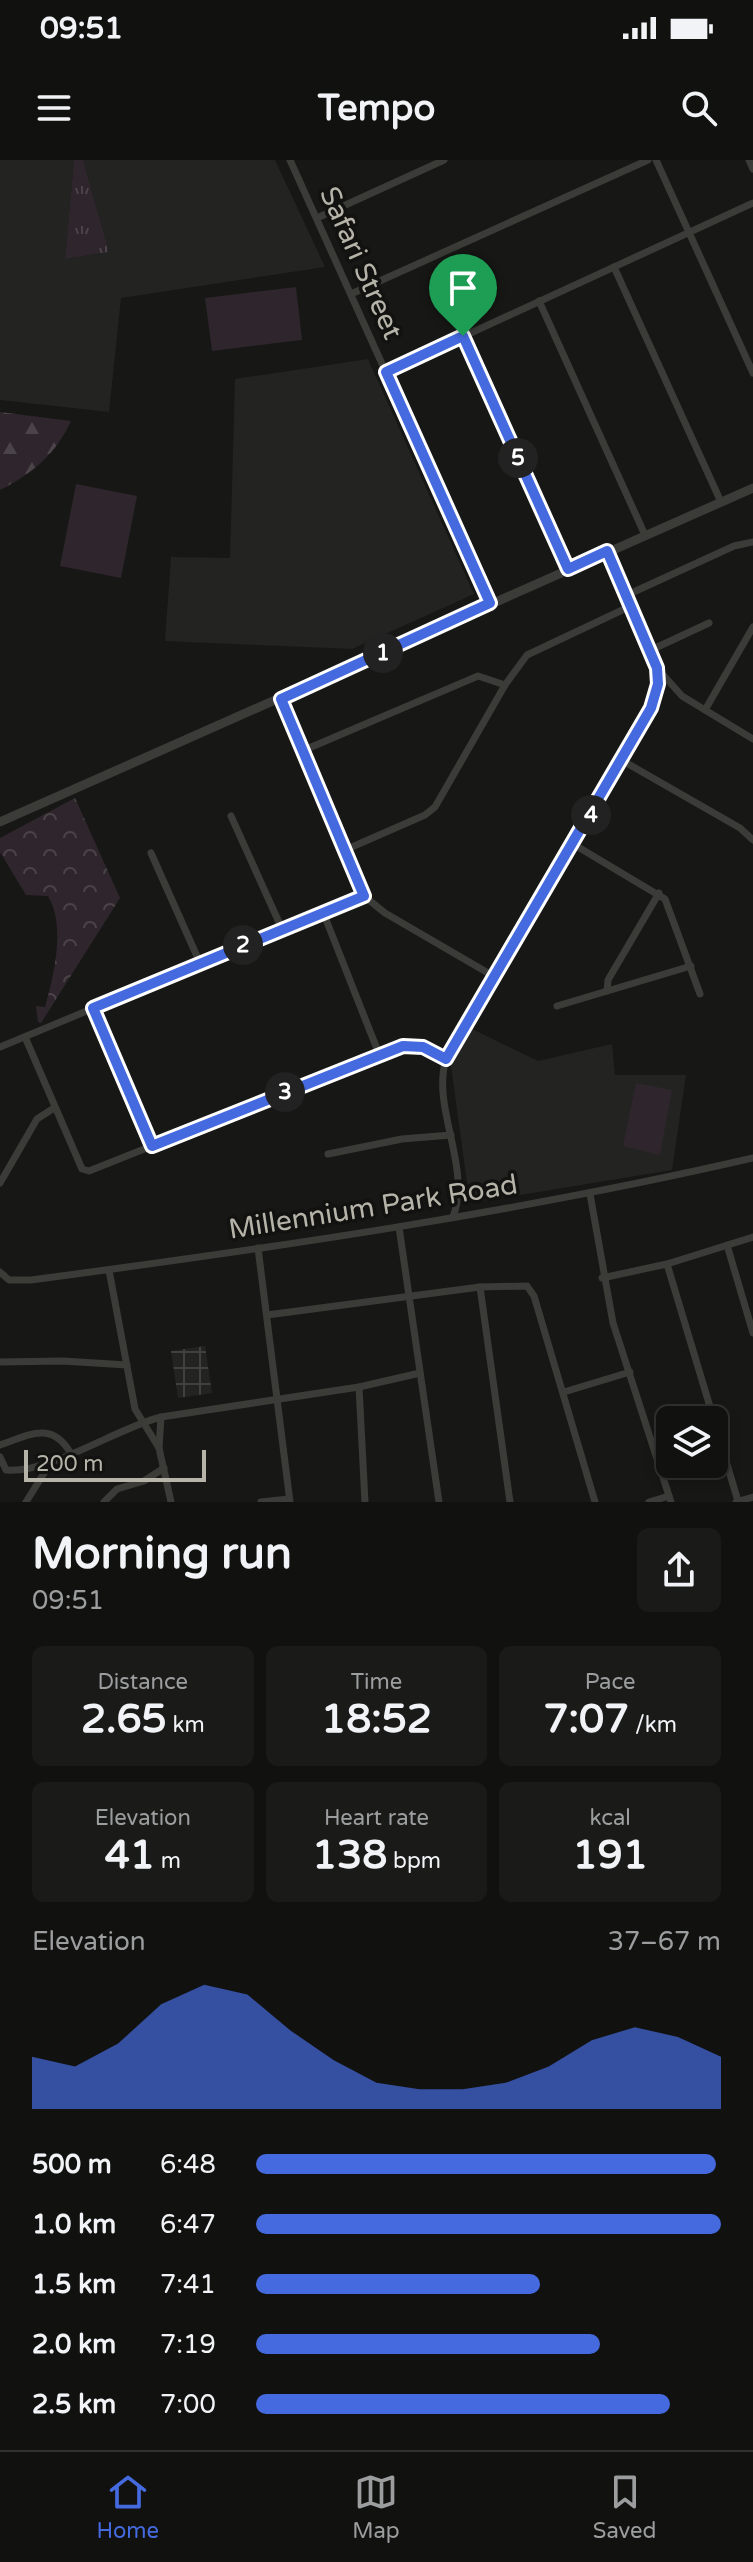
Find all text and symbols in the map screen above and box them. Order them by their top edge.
text: 09:51 [40,10,123,47]
icon: menu [32,86,76,130]
icon: search [677,86,721,130]
text: Tempo [318,87,435,130]
street label: Safari Street [312,181,410,345]
pin [429,254,497,336]
icon: arrive [441,266,485,310]
pin: 5 [498,438,538,478]
text: 5 [511,445,525,471]
pin: 1 [363,633,403,673]
text: 1 [376,640,390,666]
pin: 4 [571,795,611,835]
text: 4 [584,802,598,828]
pin: 2 [223,925,263,965]
text: 2 [236,932,250,958]
pin: 3 [265,1072,305,1112]
text: 3 [278,1079,292,1105]
street label: Millennium Park Road [226,1167,520,1247]
map controls [656,1406,728,1478]
button: layers [656,1406,728,1478]
scale bar [24,1446,206,1482]
text: 200 m [36,1451,103,1477]
text: Morning run [32,1528,292,1581]
button: share [637,1528,721,1612]
text: 09:51 [32,1585,104,1616]
text: Distance [98,1669,188,1695]
text: Time [351,1669,402,1695]
text: Pace [585,1669,636,1695]
text: 2.65 [81,1695,167,1743]
text: 18:52 [321,1695,432,1743]
text: 7:07 [543,1695,629,1743]
text: km [167,1712,205,1738]
text: /km [629,1712,677,1738]
text: Elevation [95,1805,191,1831]
text: Heart rate [324,1805,429,1831]
text: kcal [589,1805,631,1831]
text: 41 [105,1831,155,1879]
text: 138 [312,1831,387,1879]
text: 191 [572,1831,648,1879]
text: m [155,1848,181,1874]
text: bpm [387,1848,441,1874]
text: Elevation [32,1926,146,1957]
text: 37–67 m [608,1926,721,1957]
text: 500 m [32,2149,112,2180]
text: 6:48 [160,2149,216,2180]
text: 1.0 km [32,2209,116,2240]
text: 6:47 [160,2209,216,2240]
text: 1.5 km [32,2269,116,2300]
text: 7:41 [160,2269,216,2300]
text: 2.0 km [32,2329,116,2360]
text: 7:19 [160,2329,216,2360]
text: 2.5 km [32,2389,116,2420]
text: 7:00 [160,2389,216,2420]
tab: Home [97,2470,159,2544]
tab: Map [352,2470,400,2544]
tab: Saved [593,2470,656,2544]

